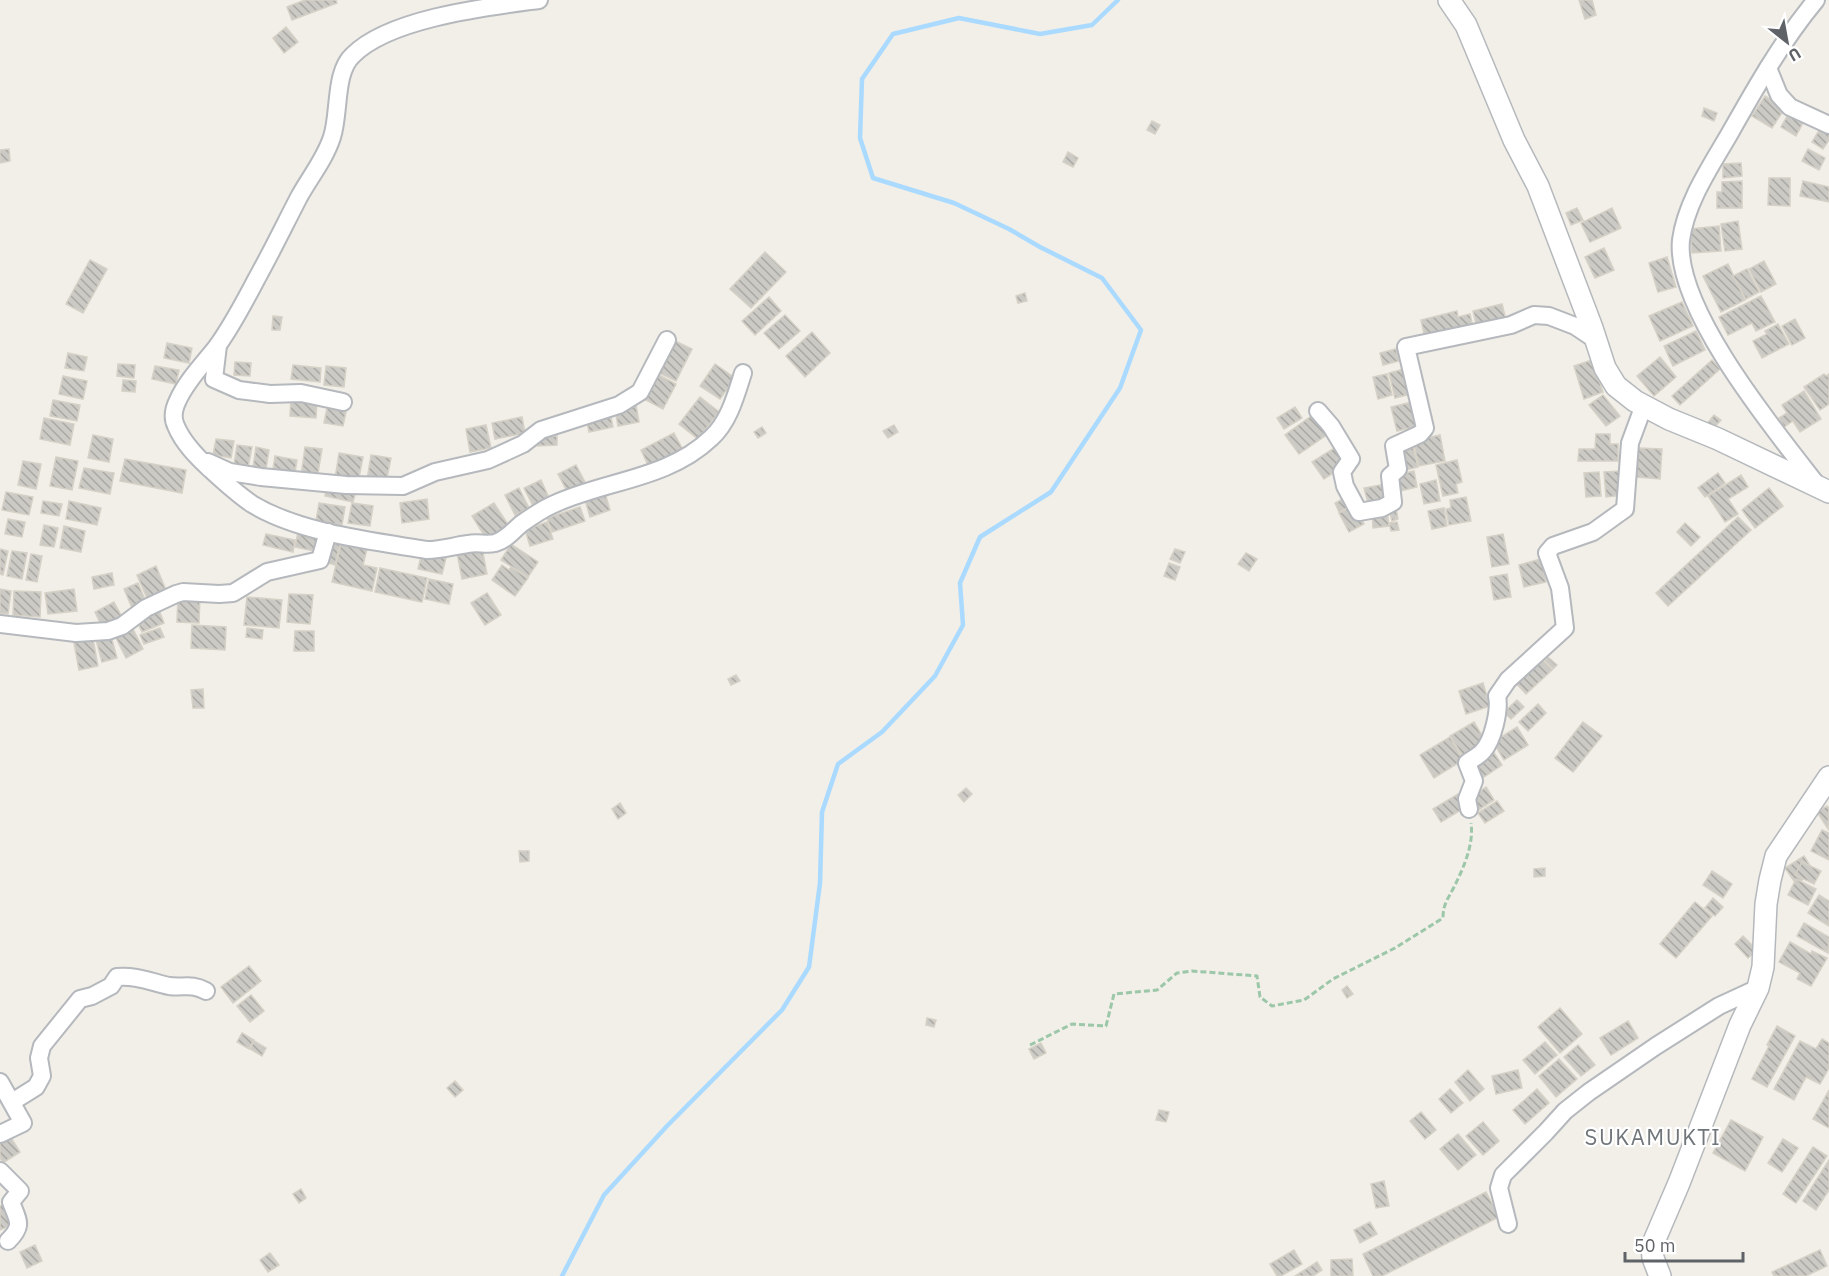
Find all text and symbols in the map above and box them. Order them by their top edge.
north arrow [1757,12,1817,72]
text: U [1785,43,1805,66]
district label: SUKAMUKTI [1585,1122,1721,1151]
scale bar [1625,1225,1744,1263]
text: 50 m [1634,1234,1676,1257]

